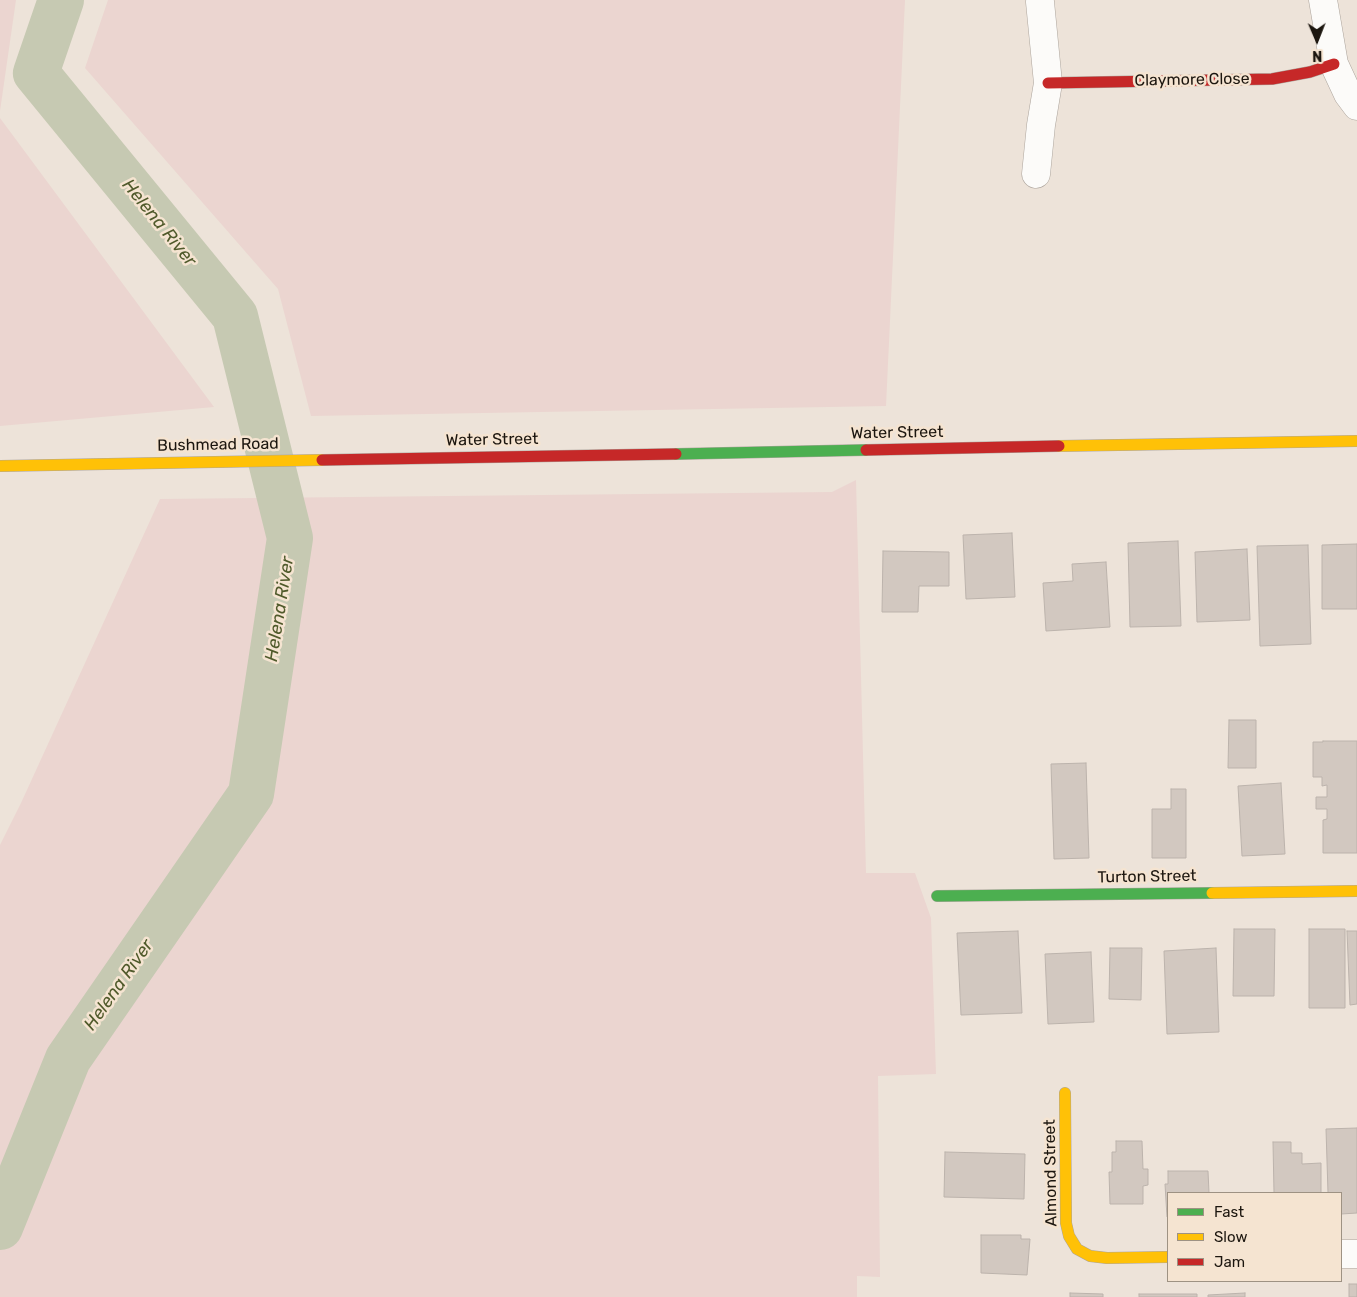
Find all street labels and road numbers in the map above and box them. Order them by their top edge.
street label: Claymore Close [1134,69,1250,91]
street label: Water Street [850,423,944,443]
street label: Water Street [445,430,539,450]
street label: Bushmead Road [157,434,279,456]
street label: Turton Street [1097,867,1197,887]
street label: Almond Street [1040,1119,1062,1227]

